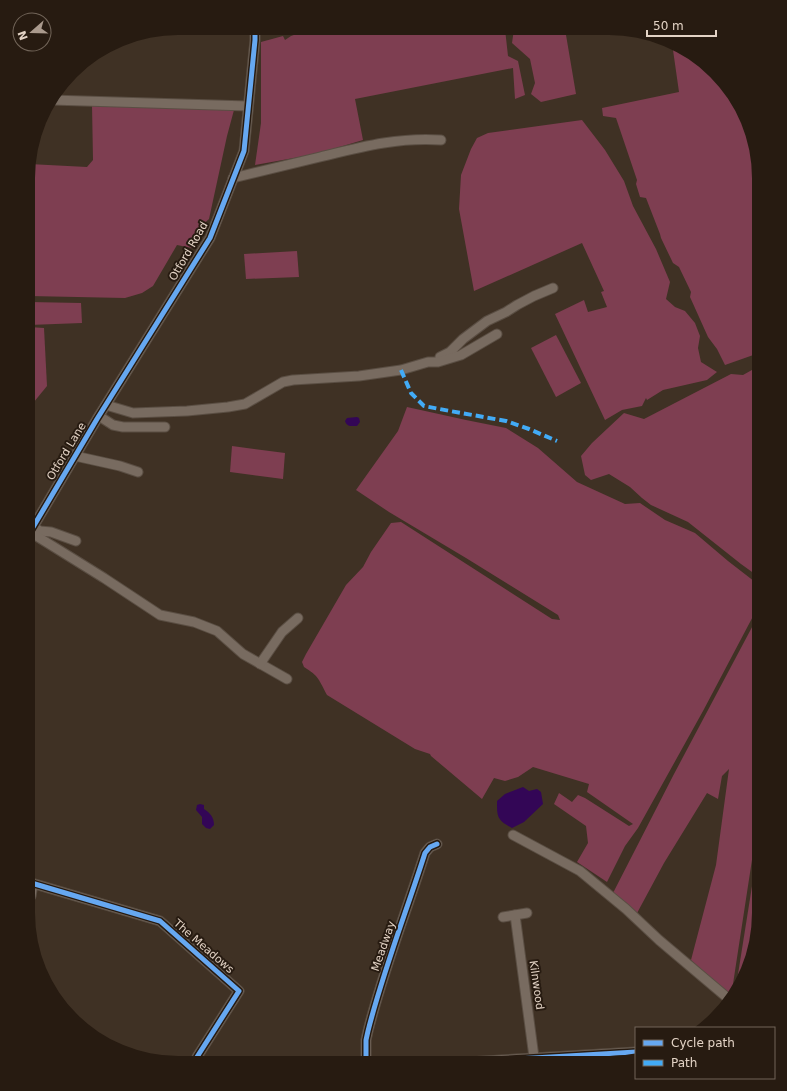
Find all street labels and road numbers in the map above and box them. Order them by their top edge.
street label: Otford Road [166,219,211,283]
street label: Otford Lane [44,420,89,482]
street label: The Meadows [170,916,237,976]
street label: Meadway [369,919,398,973]
street label: Kilnwood [527,960,546,1011]

